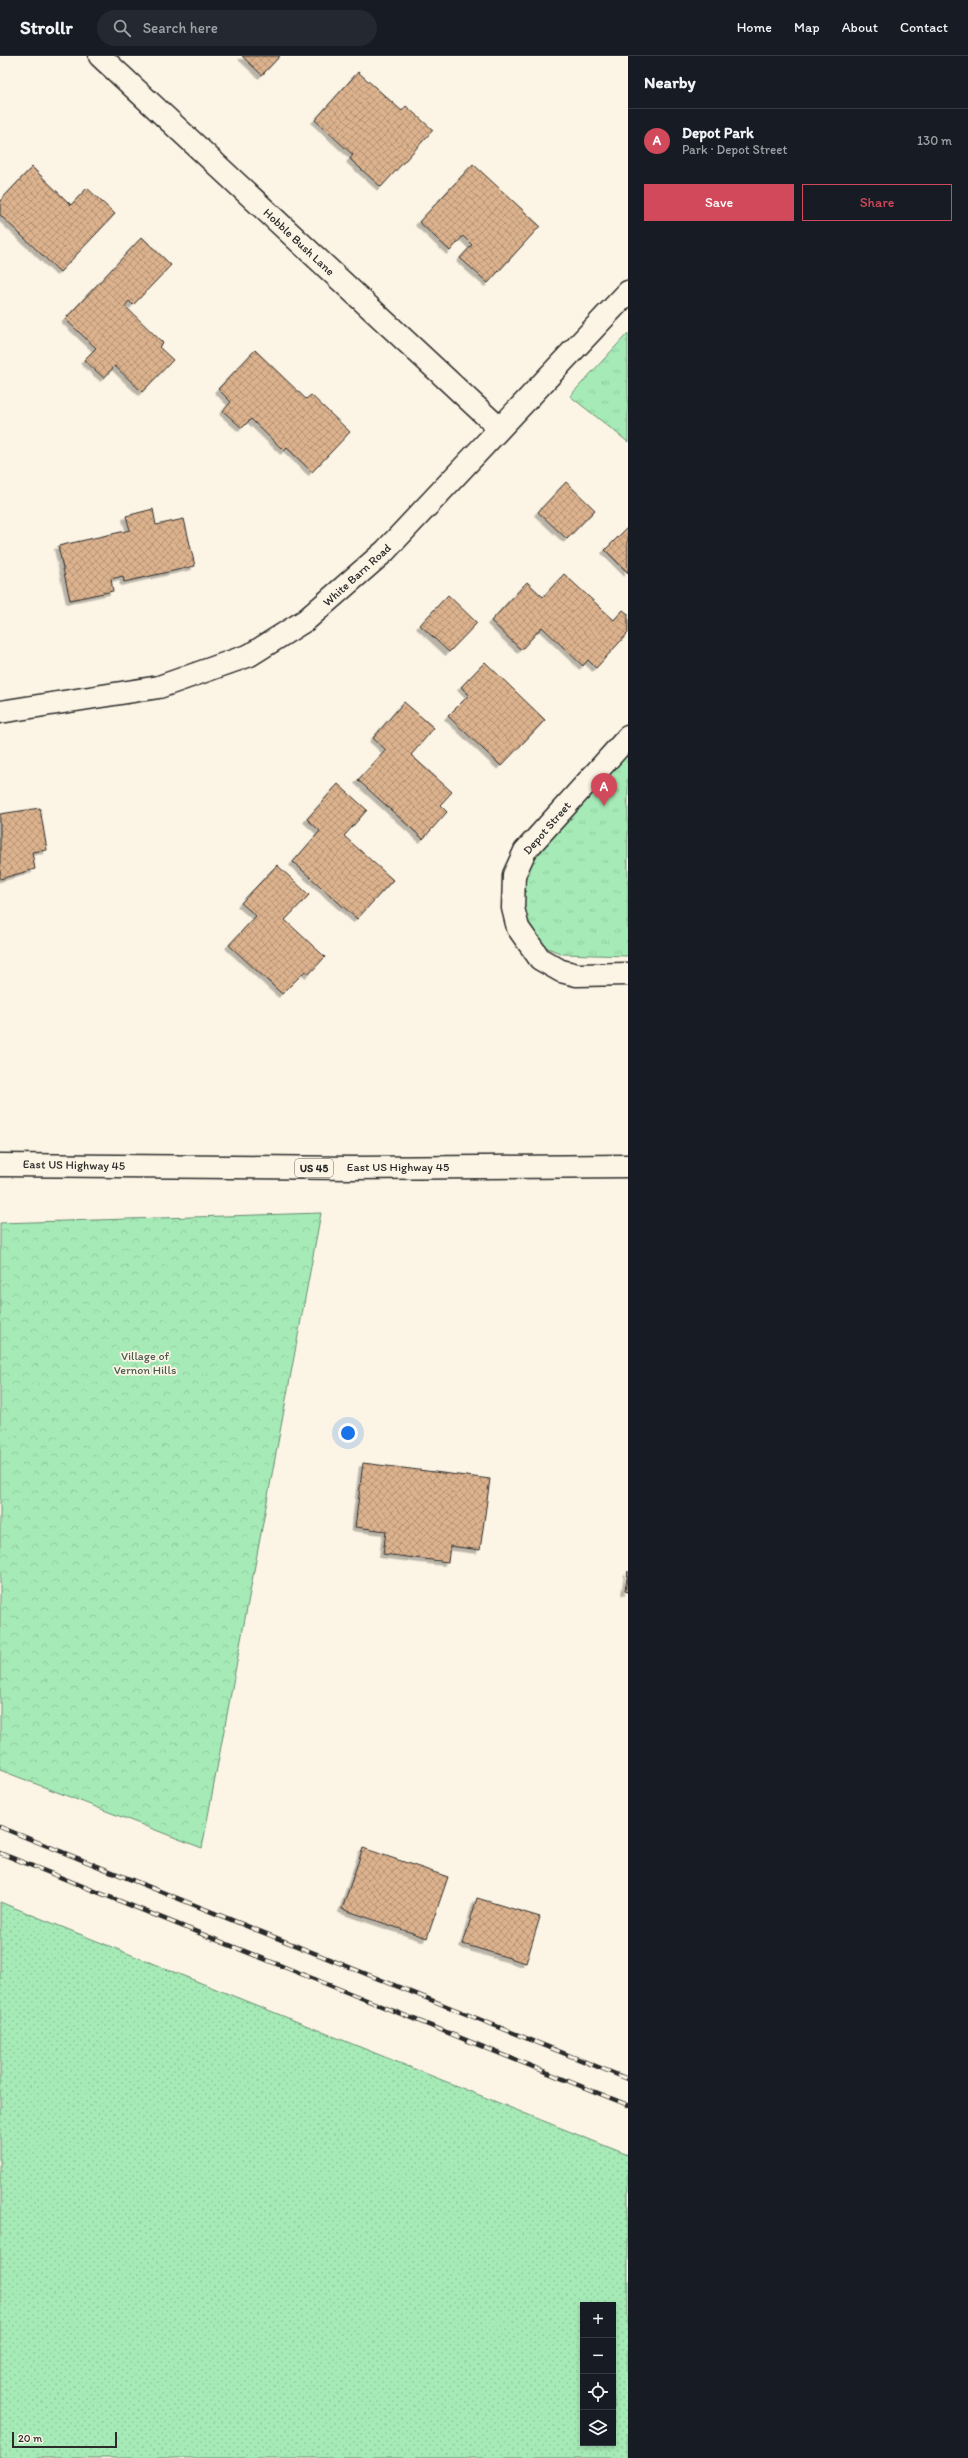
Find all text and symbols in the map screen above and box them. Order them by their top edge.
search box [97,10,377,46]
text: Strollr [20,16,73,39]
icon: search [111,17,133,39]
text: Search here [143,19,218,37]
text: Home [737,19,772,36]
text: Map [794,19,820,36]
text: About [842,19,878,36]
text: Contact [900,19,948,36]
text: Nearby [644,72,696,92]
text: Depot Park [682,124,754,142]
text: A [653,133,661,148]
text: 130 m [917,133,952,148]
text: Park · Depot Street [682,142,787,157]
button: Save [644,184,794,221]
button: Share [802,184,952,221]
street label: Hobble Bush Lane [261,205,338,279]
street label: White Barn Road [320,540,394,609]
pin: A [591,773,617,806]
street label: Depot Street [520,798,574,857]
street label: East US Highway 45 [23,1157,125,1173]
road number: US 45 [295,1159,333,1177]
street label: East US Highway 45 [347,1160,449,1174]
park label: Village of Vernon Hills [114,1349,176,1377]
your location [338,1423,358,1443]
map controls [580,2302,616,2446]
button: + [580,2302,616,2338]
button: − [580,2338,616,2374]
button: locate [580,2374,616,2410]
button: layers [580,2410,616,2446]
scale bar [12,2430,117,2449]
text: 20 m [18,2432,42,2445]

